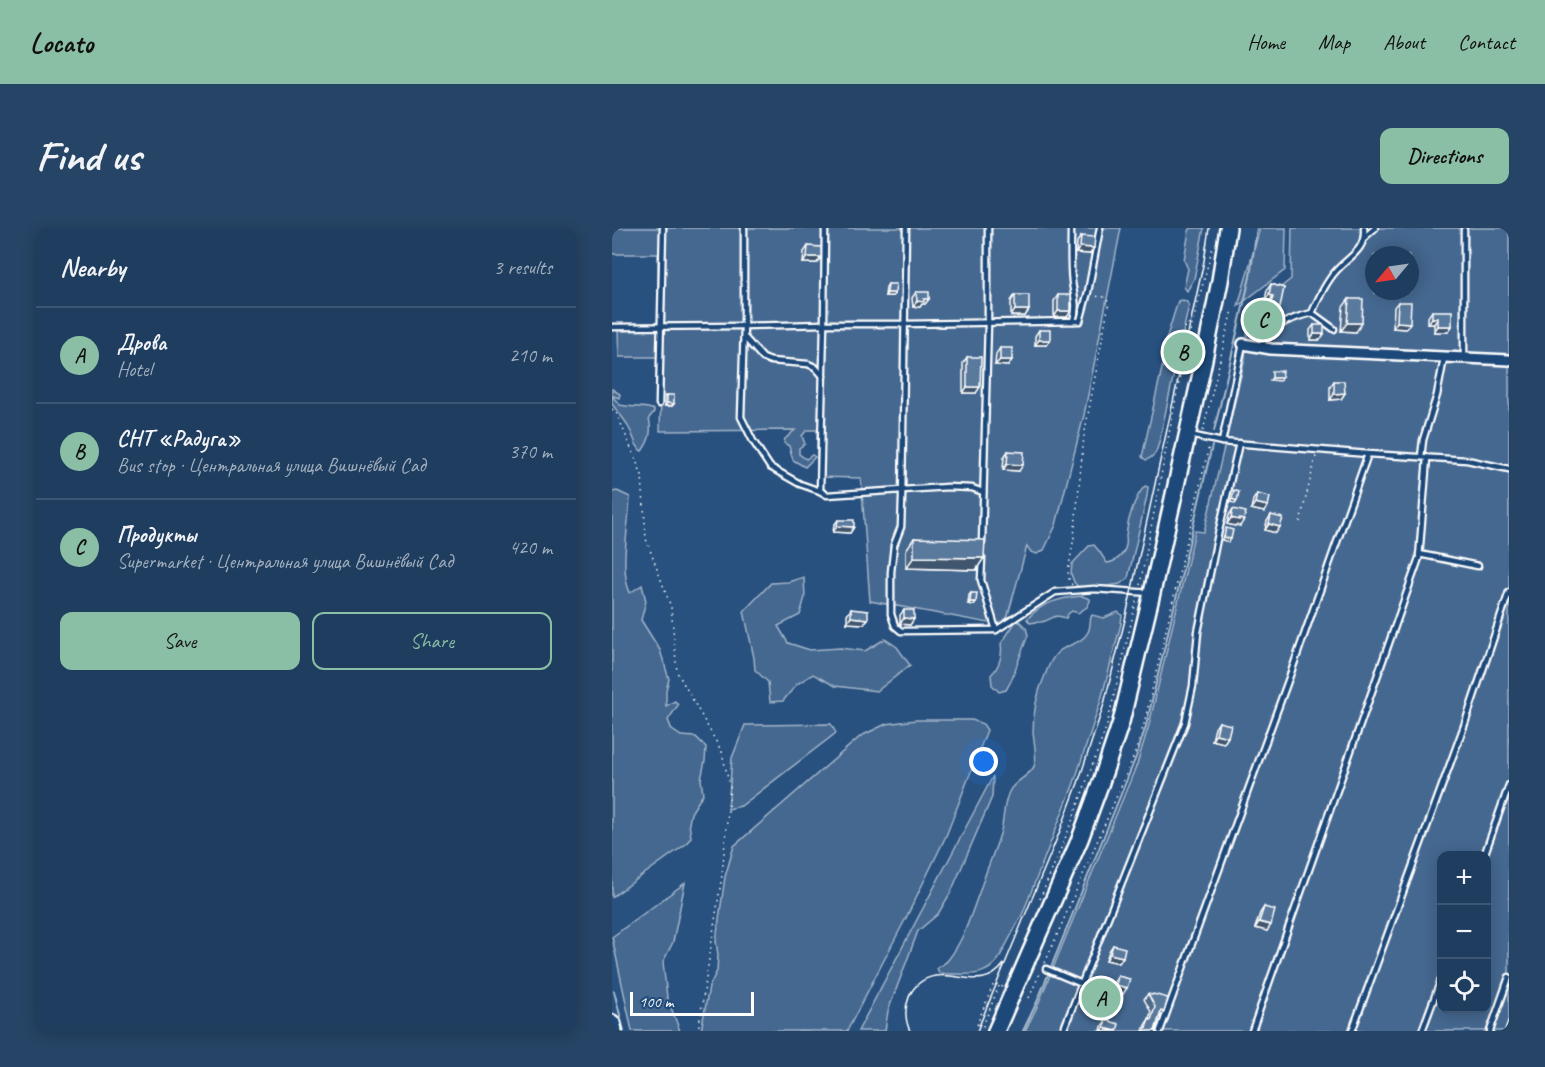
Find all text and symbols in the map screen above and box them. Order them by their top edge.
text: Locato [30,25,93,60]
text: Home [1247,29,1285,55]
text: Map [1318,29,1350,55]
text: About [1383,29,1425,55]
text: Contact [1458,29,1515,55]
button: Directions [1380,128,1509,184]
text: Find us [36,130,141,183]
north arrow [1365,246,1419,300]
text: Nearby [60,251,125,284]
text: 3 results [493,255,552,280]
pin: C [1244,298,1282,343]
text: Дрова [117,329,167,357]
pin: B [1164,330,1202,374]
text: A [74,343,85,368]
text: 210 m [509,343,552,368]
text: Hotel [117,357,152,382]
text: СНТ «Радуга» [117,425,241,453]
text: B [74,439,85,464]
text: 370 m [509,439,552,464]
text: Bus stop · Центральная улица Вишнёвый Сад [117,453,426,478]
text: Продукты [117,521,196,549]
text: C [75,535,84,560]
text: 420 m [509,535,552,560]
text: Supermarket · Центральная улица Вишнёвый Сад [117,549,453,574]
button: Save [60,612,300,670]
button: Share [312,612,552,670]
your location [969,747,998,776]
map controls [1437,851,1491,1013]
button: + [1437,851,1491,905]
button: − [1437,905,1491,959]
button: locate [1437,959,1491,1013]
pin: A [1082,976,1120,1020]
scale bar [630,989,754,1016]
text: 100 m [639,992,673,1012]

